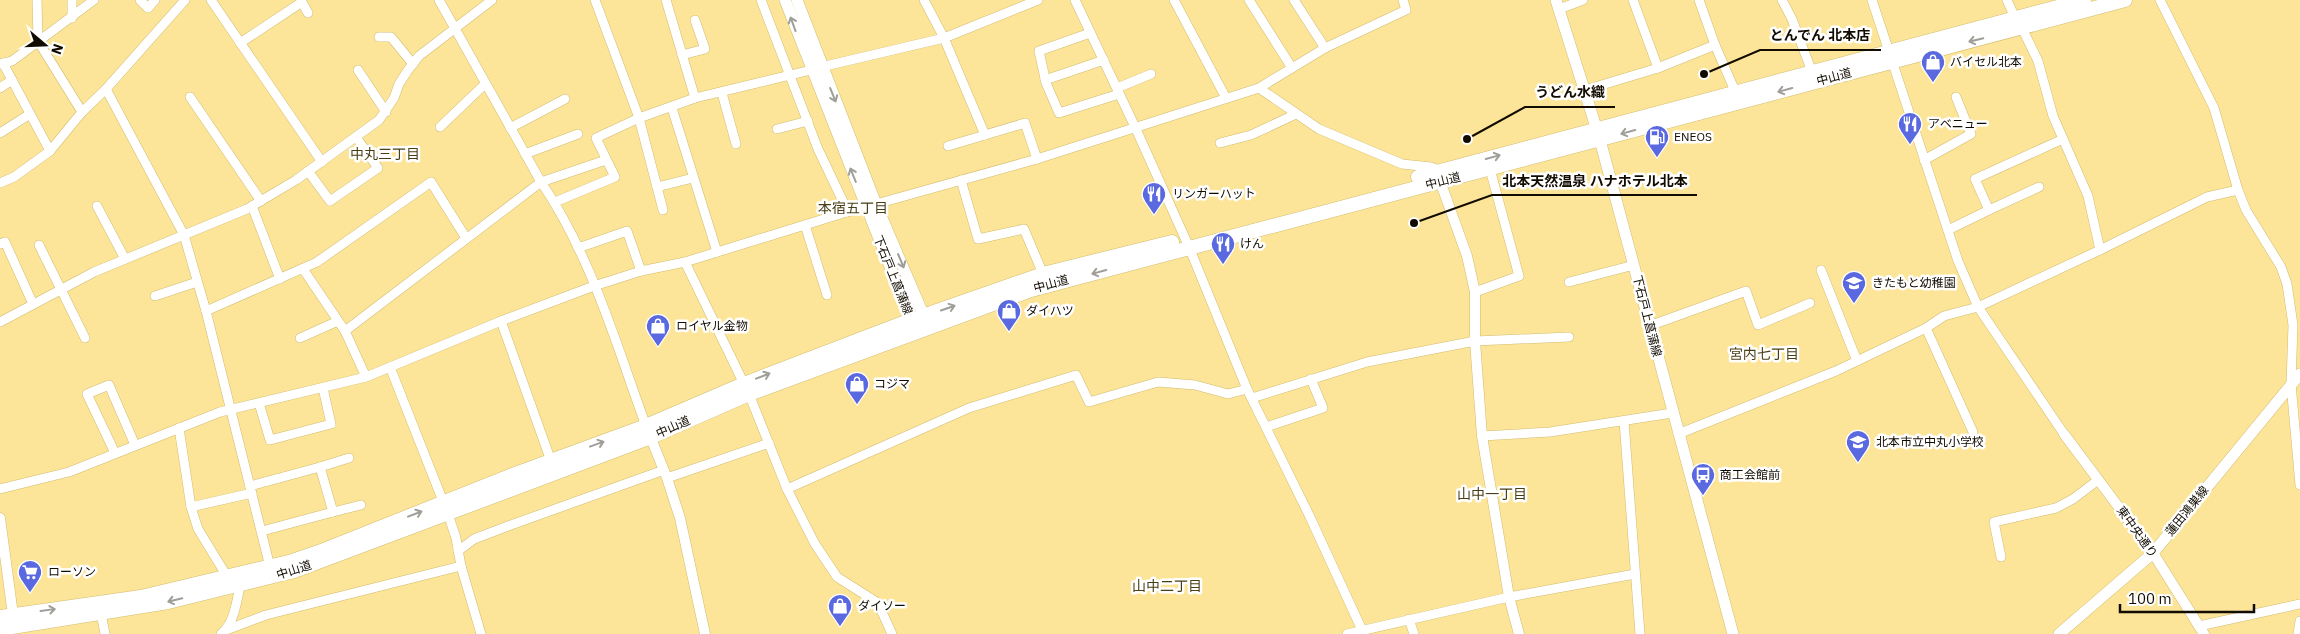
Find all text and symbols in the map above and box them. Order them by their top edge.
one-way arrow [788,17,797,32]
north arrow [20,20,70,70]
callout: とんでん 北本店 [1760,21,1881,50]
text: とんでん 北本店 [1770,26,1870,44]
one-way arrow [1968,35,1984,45]
text: N [47,42,67,57]
shop icon: バイセル北本 [1920,49,1946,83]
place label: バイセル北本 [1950,54,2022,69]
street label: 中山道 [1815,65,1853,88]
callout: うどん水織 [1525,78,1615,107]
text: うどん水織 [1535,83,1605,101]
one-way arrow [1777,86,1793,95]
one-way arrow [828,87,838,102]
restaurant icon: アベニュー [1897,111,1923,145]
place label: アベニュー [1928,116,1988,131]
fuel station icon: ENEOS [1644,124,1670,158]
one-way arrow [1621,128,1637,137]
place label: ENEOS [1674,129,1712,144]
district label: 中丸三丁目 [350,145,420,163]
one-way arrow [1484,152,1500,161]
callout: 北本天然温泉 ハナホテル北本 [1492,166,1697,195]
one-way arrow [848,168,857,183]
street label: 中山道 [1424,169,1462,192]
text: 北本天然温泉 ハナホテル北本 [1502,172,1688,190]
restaurant icon: リンガーハット [1141,181,1167,215]
place label: リンガーハット [1172,186,1256,201]
district label: 本宿五丁目 [818,199,888,217]
restaurant icon: けん [1210,231,1236,265]
street label: 下石戸上菖蒲線 [871,233,916,317]
place label: けん [1240,236,1264,251]
one-way arrow [897,253,907,268]
one-way arrow [1091,267,1107,277]
school or university icon: きたもと幼稚園 [1841,270,1867,304]
street label: 中山道 [1032,272,1070,295]
street label: 下石戸上菖蒲線 [1630,273,1665,358]
place label: きたもと幼稚園 [1872,275,1956,290]
shop icon: ダイハツ [996,298,1022,332]
one-way arrow [940,303,956,312]
place label: ダイハツ [1026,303,1074,318]
shop icon: ロイヤル金物 [645,313,671,347]
place label: ロイヤル金物 [676,318,748,333]
district label: 宮内七丁目 [1729,345,1799,363]
one-way arrow [755,371,770,380]
shop icon: コジマ [844,371,870,405]
place label: コジマ [874,376,910,391]
street label: 中山道 [653,412,692,441]
school or university icon: 北本市立中丸小学校 [1845,429,1871,463]
place label: 北本市立中丸小学校 [1876,434,1984,449]
one-way arrow [588,439,604,448]
bus stop icon: 商工会館前 [1690,462,1716,496]
place label: 商工会館前 [1720,467,1780,482]
street label: 蓮田鴻巣線 [2162,483,2211,539]
district label: 山中一丁目 [1457,485,1527,503]
street label: 東中央通り [2114,503,2161,560]
one-way arrow [407,509,422,519]
street label: 中山道 [274,557,313,582]
supermarket icon: ローソン [17,559,43,593]
place label: ローソン [48,564,96,579]
district label: 山中二丁目 [1132,577,1202,595]
scale bar [2120,582,2254,614]
text: 100 m [2128,589,2172,608]
shop icon: ダイソー [827,593,853,627]
one-way arrow [168,596,184,605]
place label: ダイソー [858,598,906,613]
one-way arrow [40,605,56,615]

